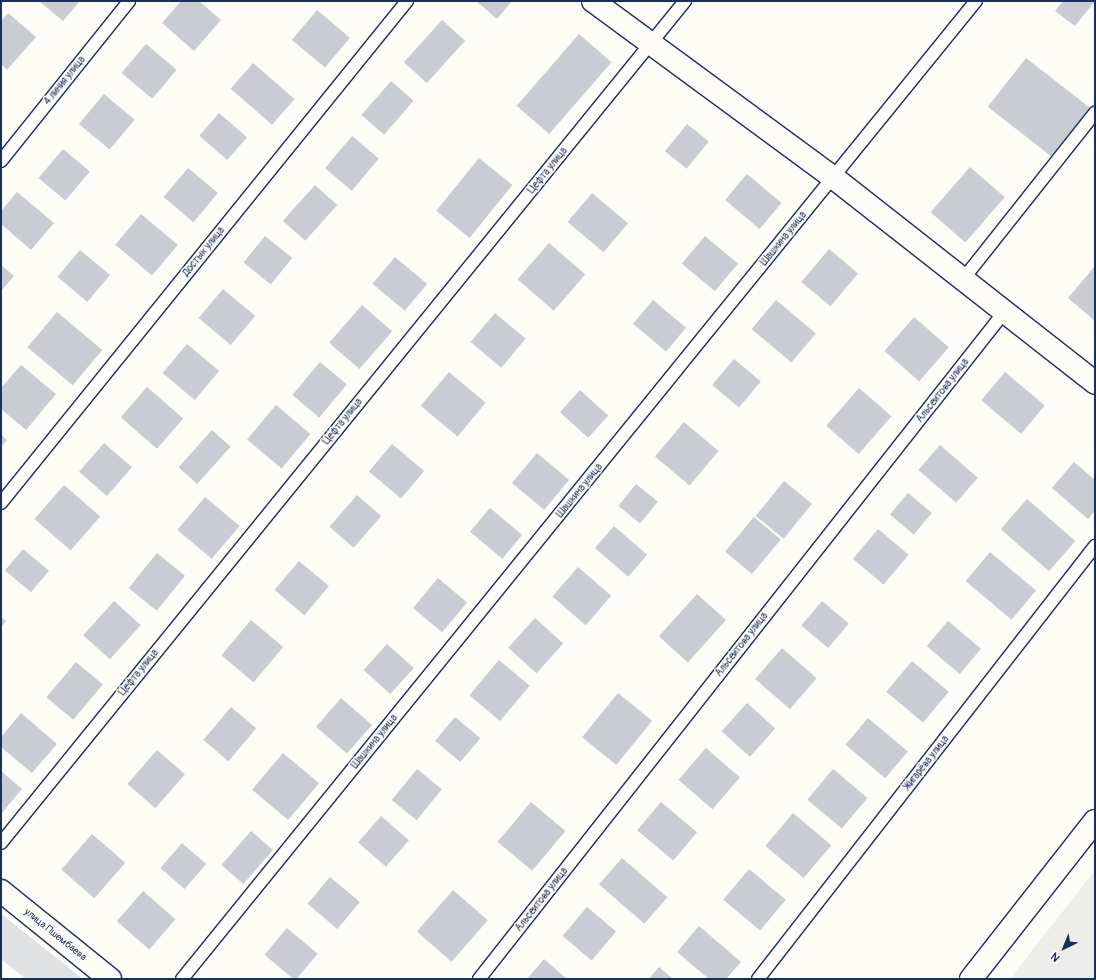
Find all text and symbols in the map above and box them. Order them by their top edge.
street label: 4 линия улица [42,54,88,108]
street label: Цефта улица [526,146,570,196]
street label: Шашкина улица [758,209,810,269]
street label: Достык улица [180,225,228,279]
street label: Альсеитова улица [914,357,972,425]
street label: Цефта улица [321,397,365,447]
street label: Шашкина улица [554,461,606,521]
street label: Альсеитова улица [713,611,771,679]
street label: Цефта улица [117,648,161,698]
street label: Шашкина улица [349,712,401,772]
street label: Жигарёва улица [902,734,952,792]
street label: Альсеитова улица [513,866,571,934]
street label: улица Пшембаева [21,906,89,964]
north arrow [1044,928,1084,968]
text: N [1048,950,1063,964]

